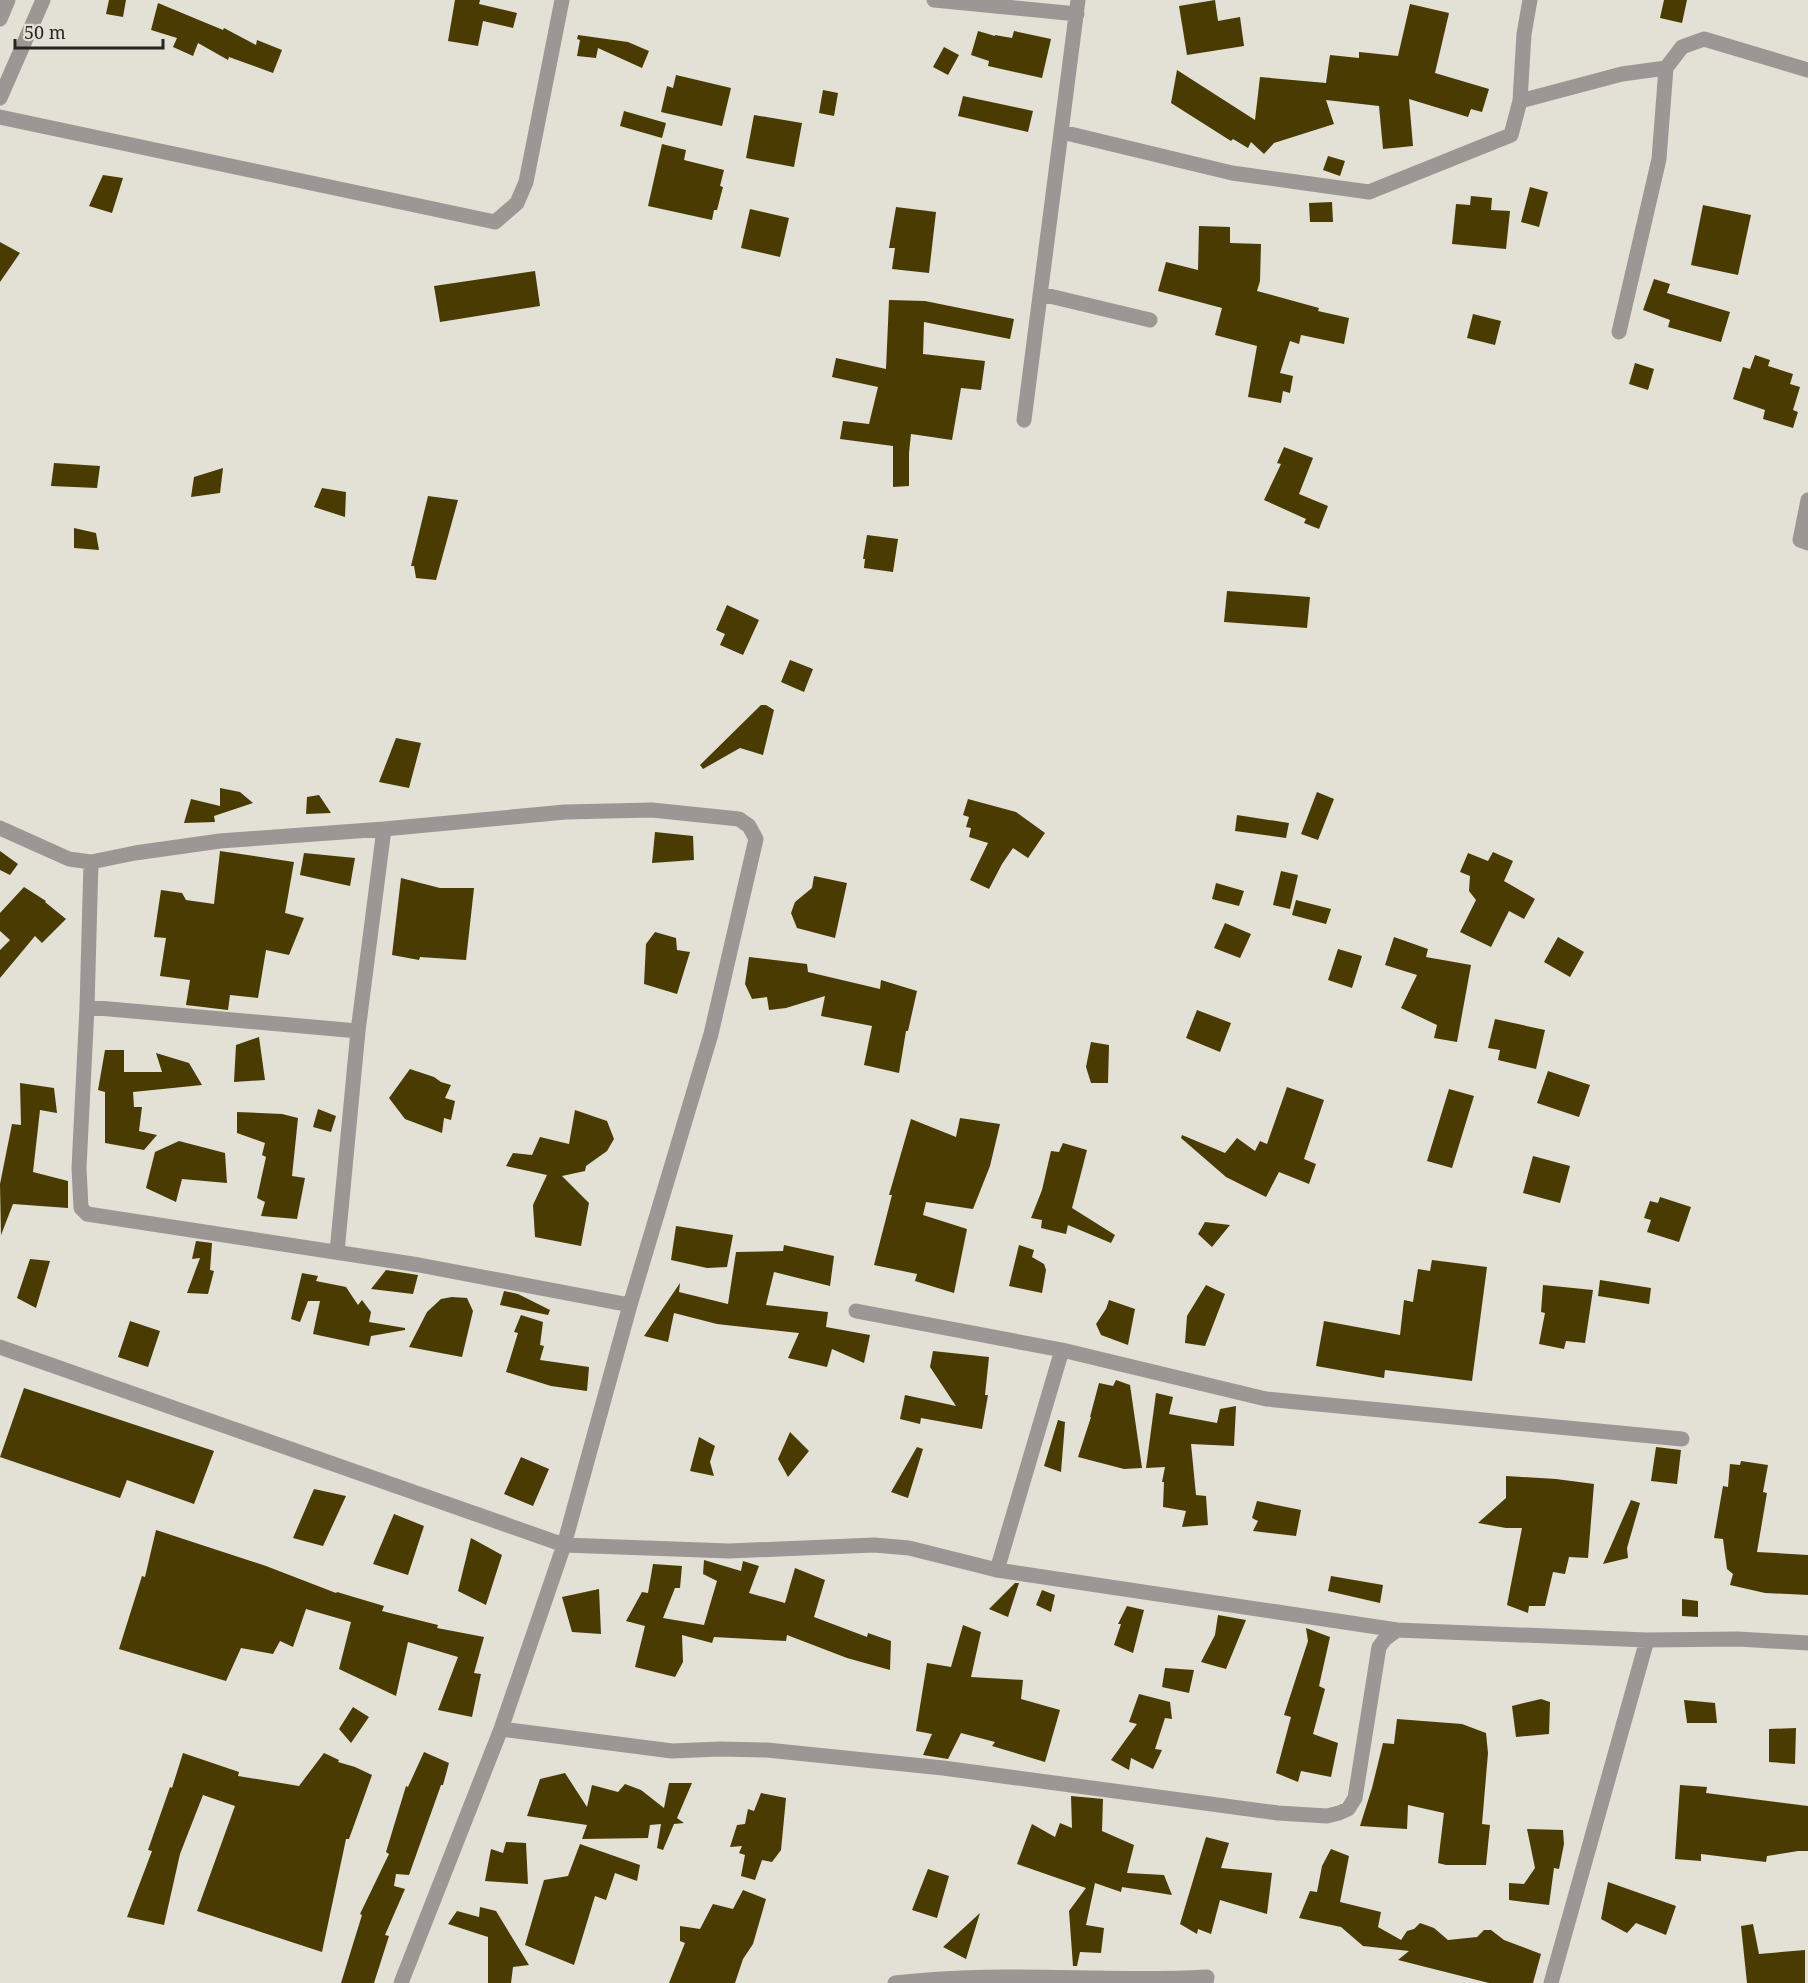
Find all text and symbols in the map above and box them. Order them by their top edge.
scale bar [15,12,164,50]
text: 50 m [24,20,66,44]

